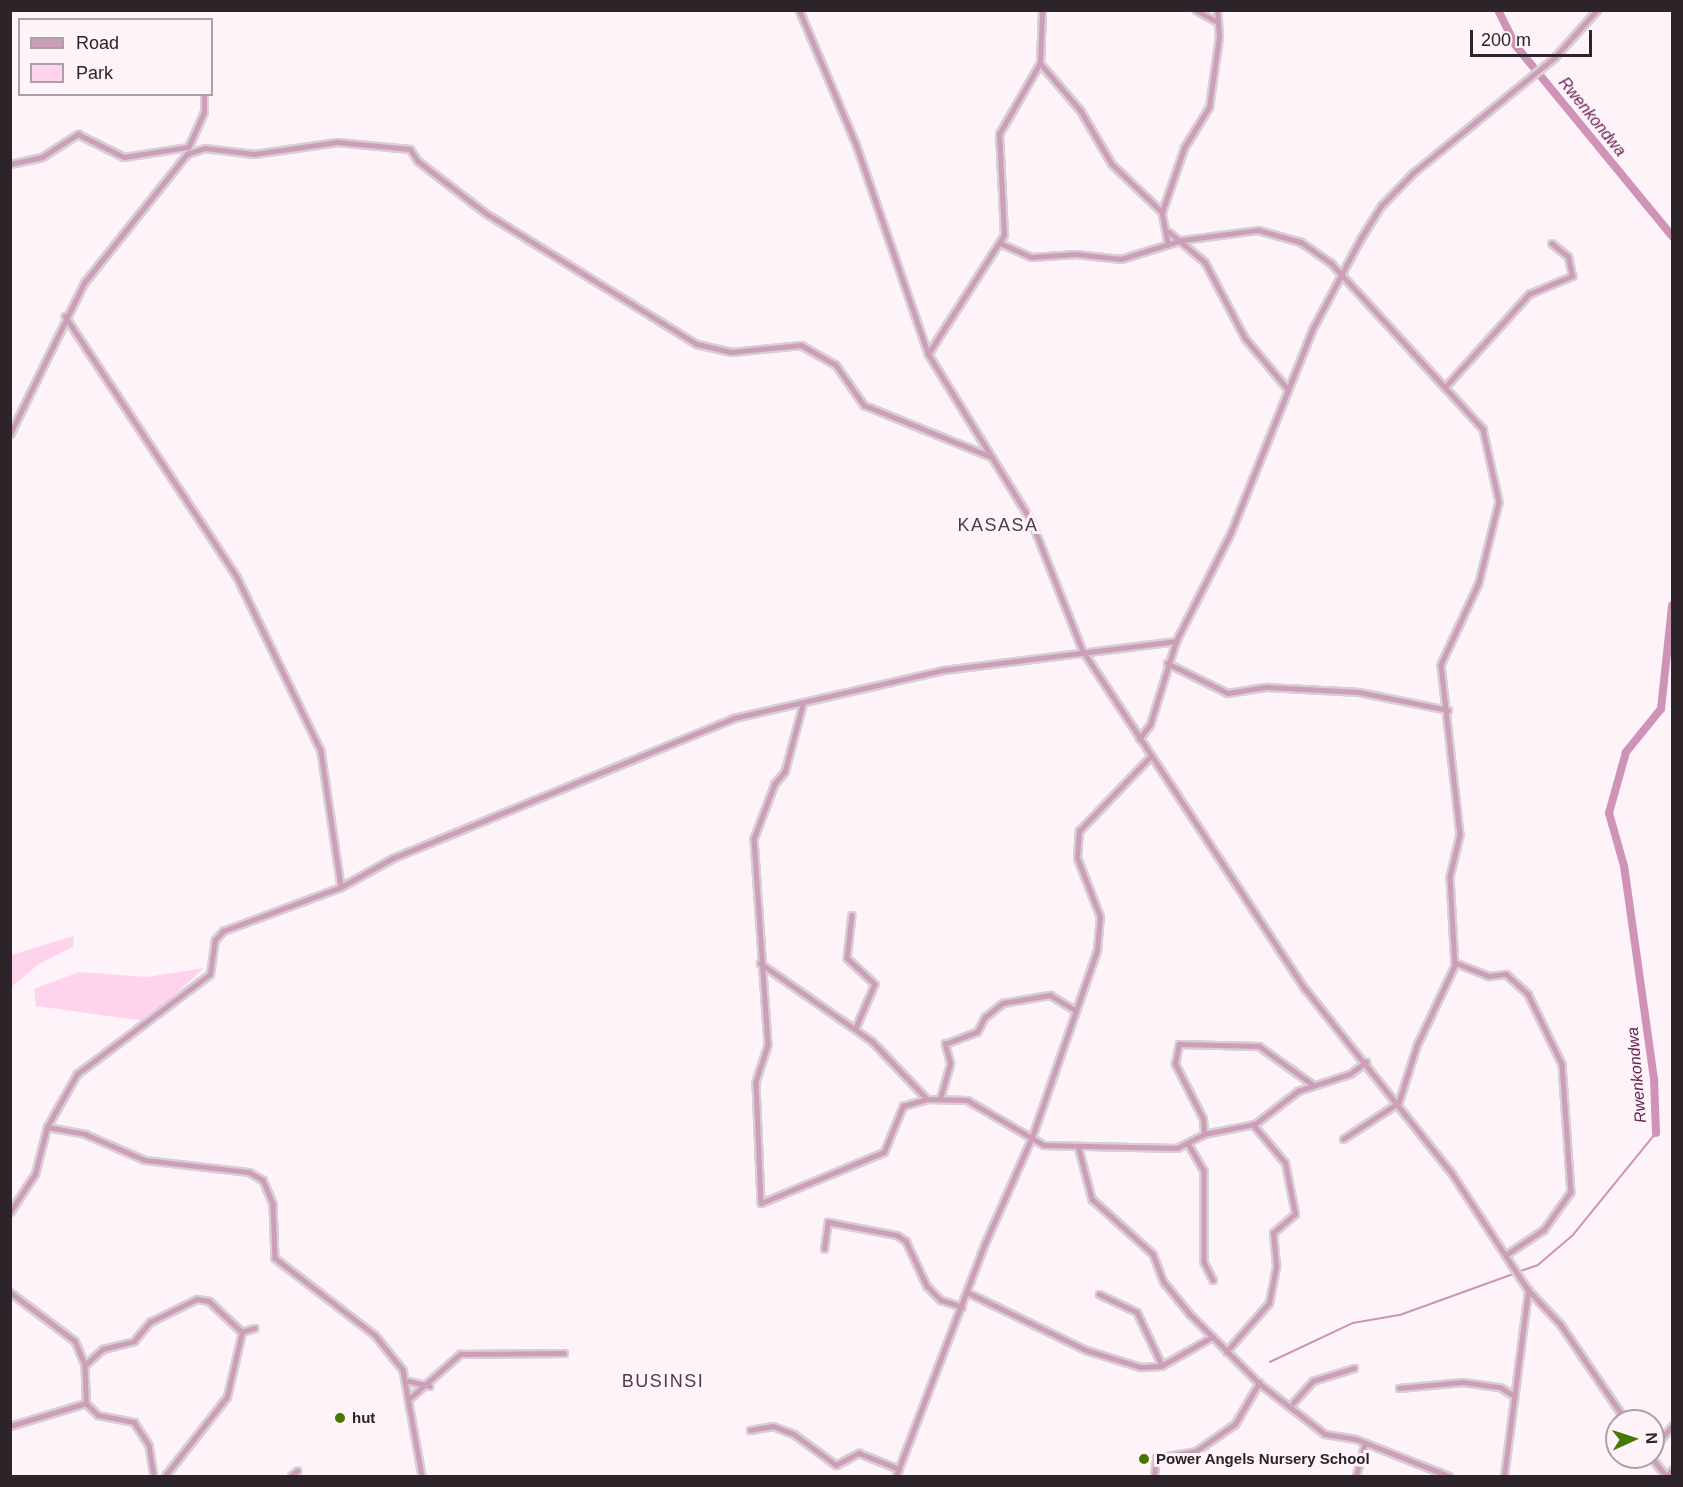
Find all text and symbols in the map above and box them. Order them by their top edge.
legend [18,18,213,96]
scale bar [1473,18,1594,56]
text: 200 m [1481,30,1531,50]
text: Road [76,33,119,53]
text: Park [76,63,113,83]
water label: Rwenkondwa [1554,74,1630,160]
district label: KASASA [957,514,1039,536]
water label: Rwenkondwa [1623,1026,1651,1124]
district label: BUSINSI [622,1370,704,1392]
place label: hut [352,1409,375,1427]
north arrow [1605,1409,1665,1469]
marker: hut [333,1411,347,1425]
text: N [1643,1432,1660,1444]
place label: Power Angels Nursery School [1156,1450,1370,1468]
marker: Power Angels Nursery School [1137,1452,1151,1466]

